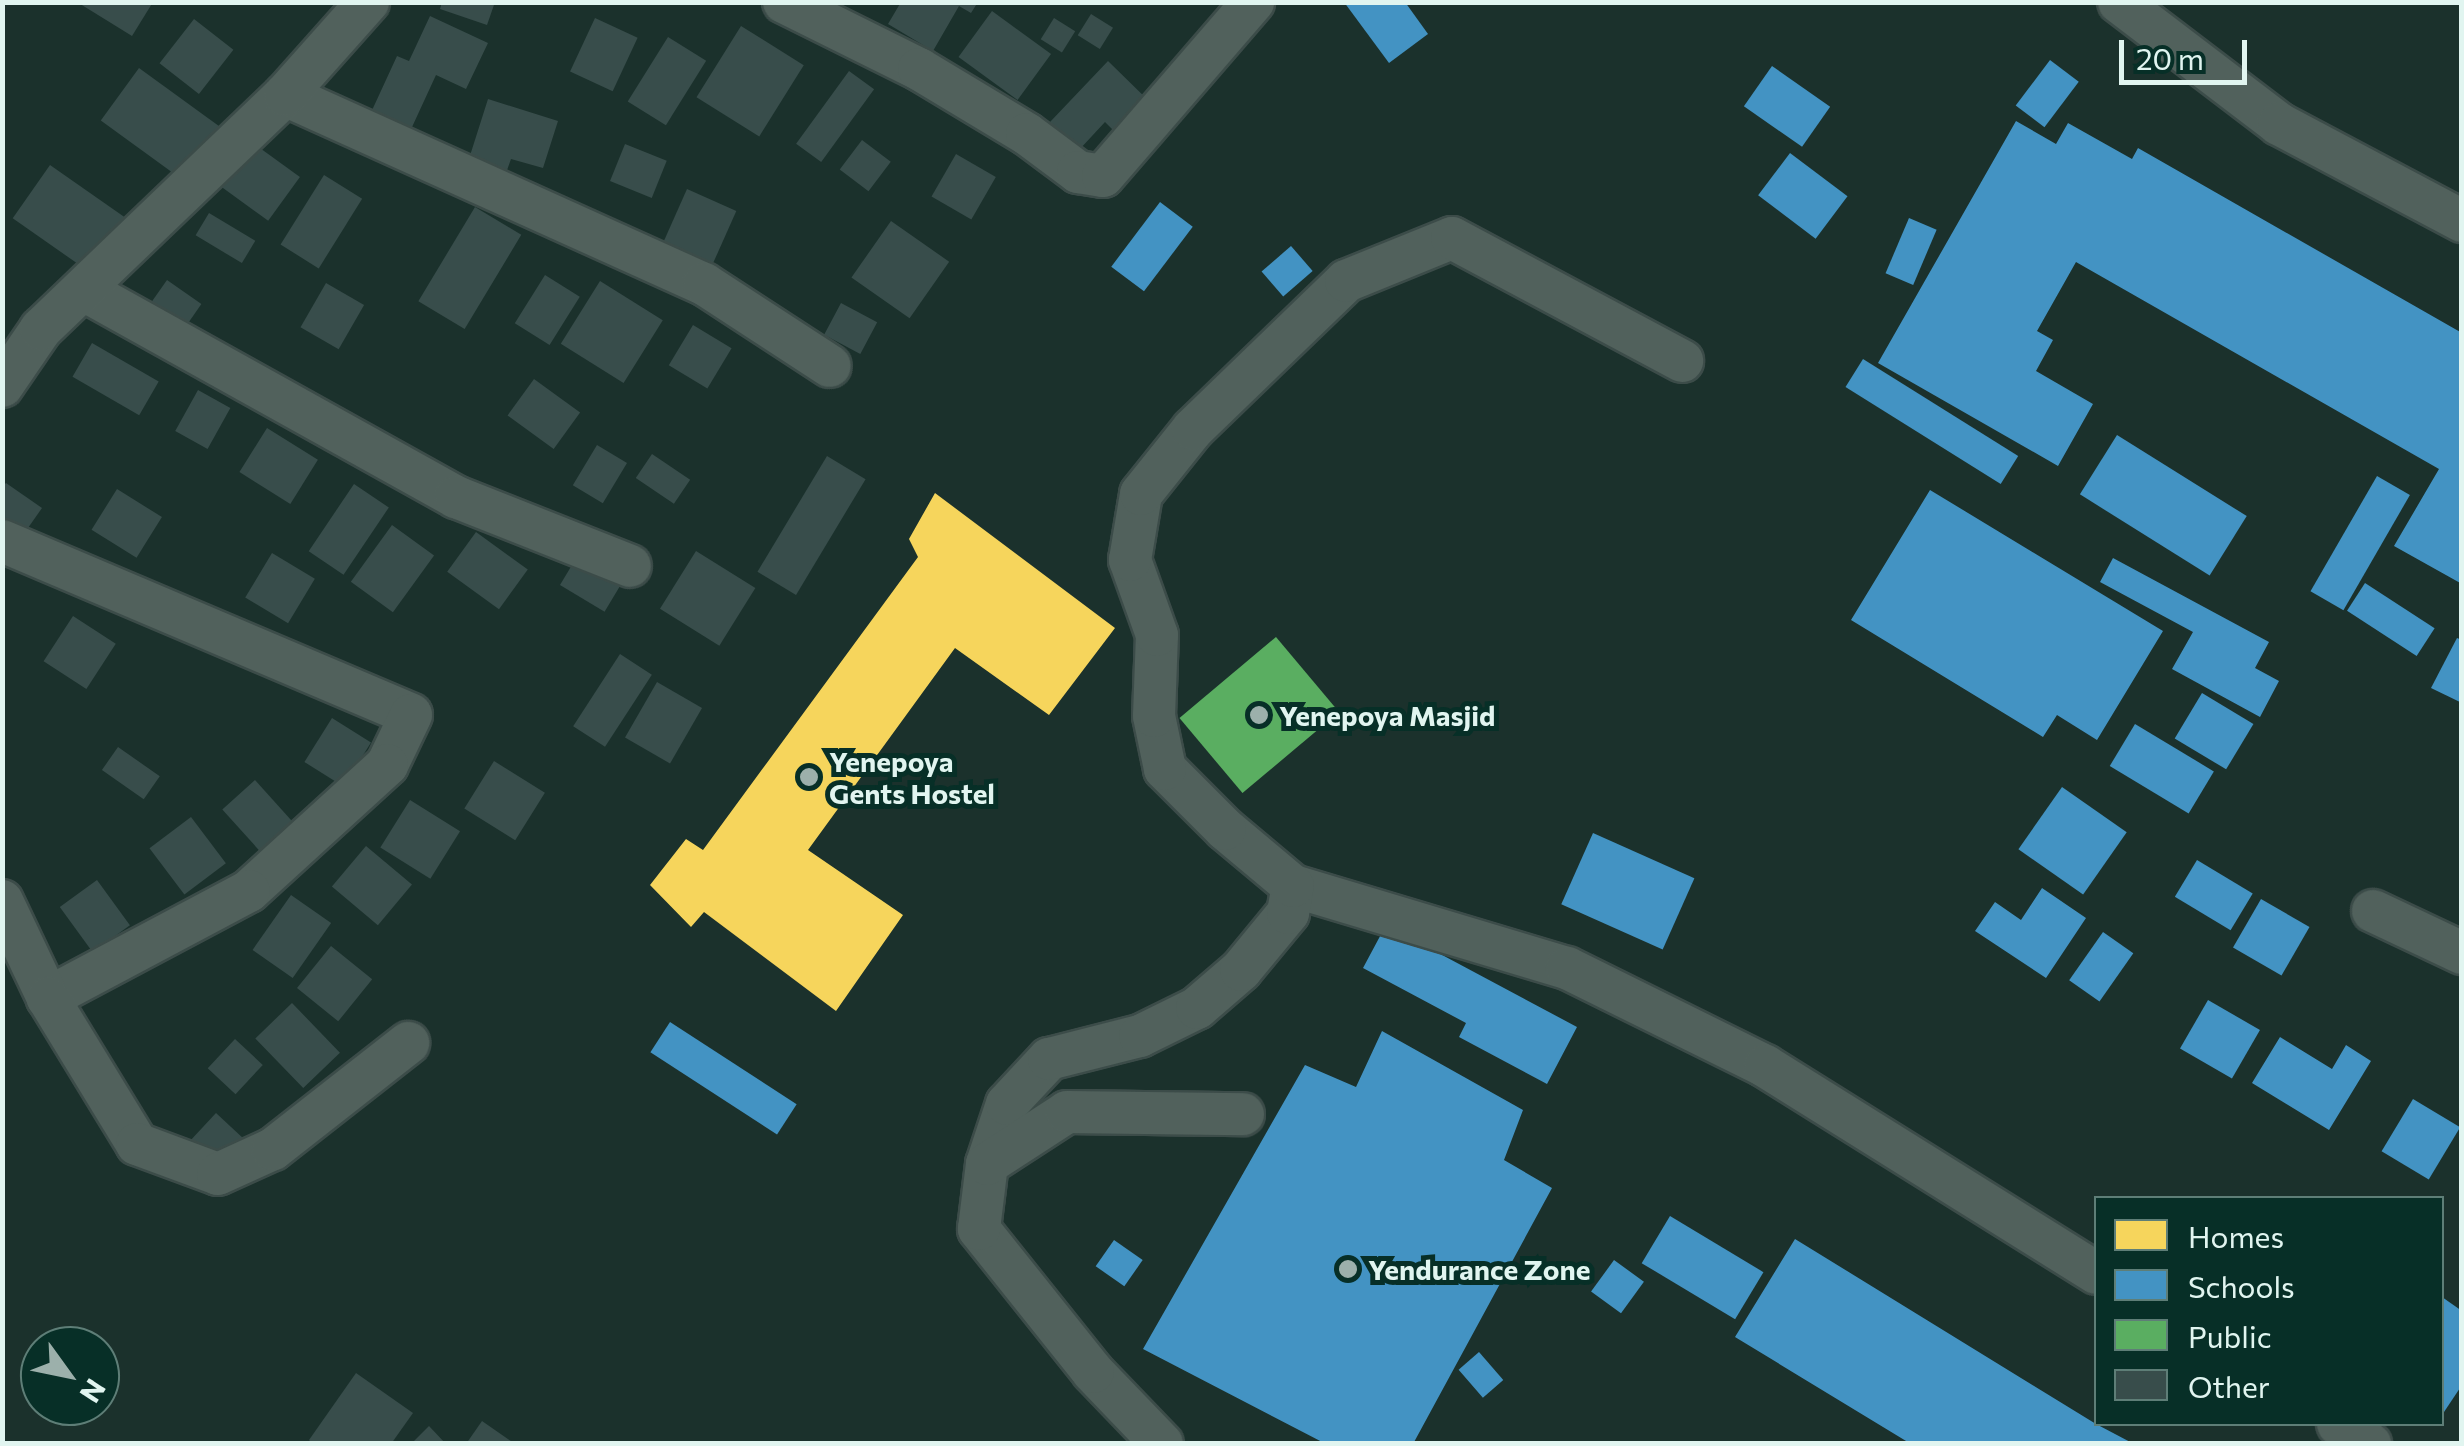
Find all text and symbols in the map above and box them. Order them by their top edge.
scale bar [2124,20,2252,82]
text: 20 m [2136,39,2204,76]
place label: Yenepoya Masjid [1279,698,1495,732]
marker: Yenepoya Masjid [1248,704,1270,726]
place label: Yenepoya Gents Hostel [829,744,995,810]
marker: Yenepoya Gents Hostel [798,766,820,788]
legend [2094,1196,2444,1426]
text: Homes [2188,1217,2284,1254]
place label: Yendurance Zone [1368,1252,1590,1286]
marker: Yendurance Zone [1337,1258,1359,1280]
text: Schools [2188,1267,2295,1304]
text: Public [2188,1317,2272,1354]
north arrow [20,1326,120,1426]
text: Other [2188,1367,2270,1404]
text: N [74,1373,113,1409]

